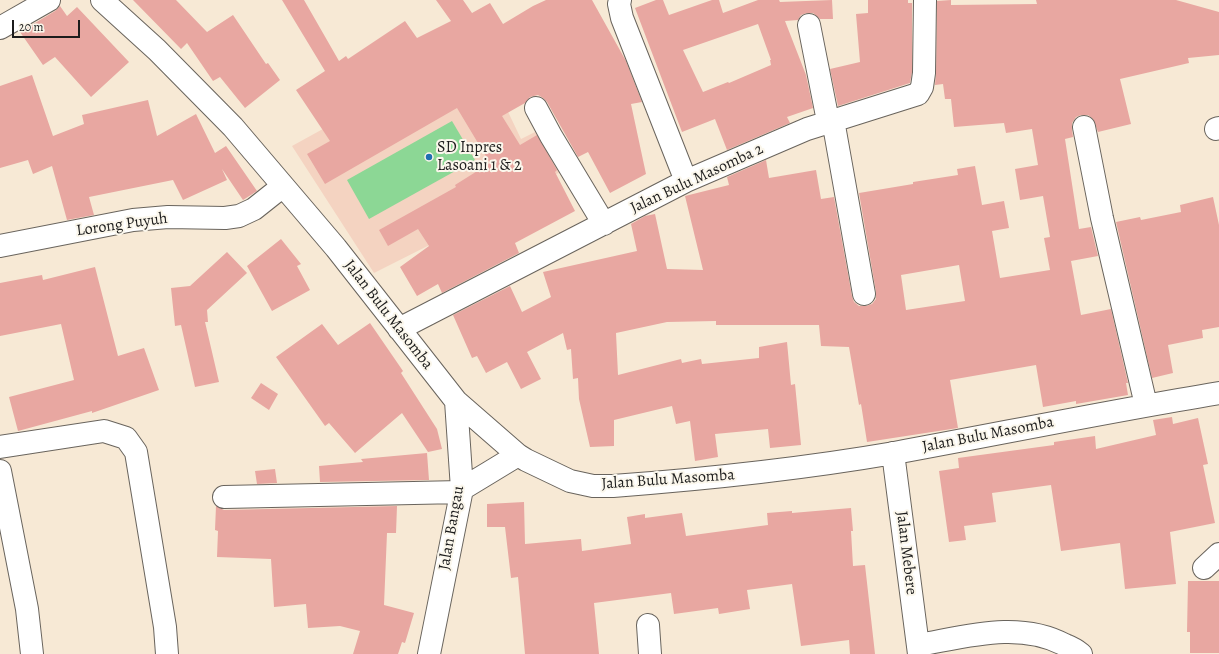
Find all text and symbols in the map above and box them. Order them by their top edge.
scale bar [14,12,82,38]
text: 20 m [19,19,43,35]
place label: SD Inpres Lasoani 1 & 2 [437,138,521,176]
street label: Jalan Bulu Masomba 2 [628,140,766,218]
marker: SD Inpres Lasoani 1 & 2 [424,152,434,162]
street label: Lorong Puyuh [75,209,169,241]
street label: Jalan Bulu Masomba [339,256,437,374]
street label: Jalan Bulu Masomba [921,413,1055,457]
street label: Jalan Bulu Masomba [601,466,735,494]
street label: Jalan Bangau [435,484,469,572]
street label: Jalan Mebere [891,510,921,596]

